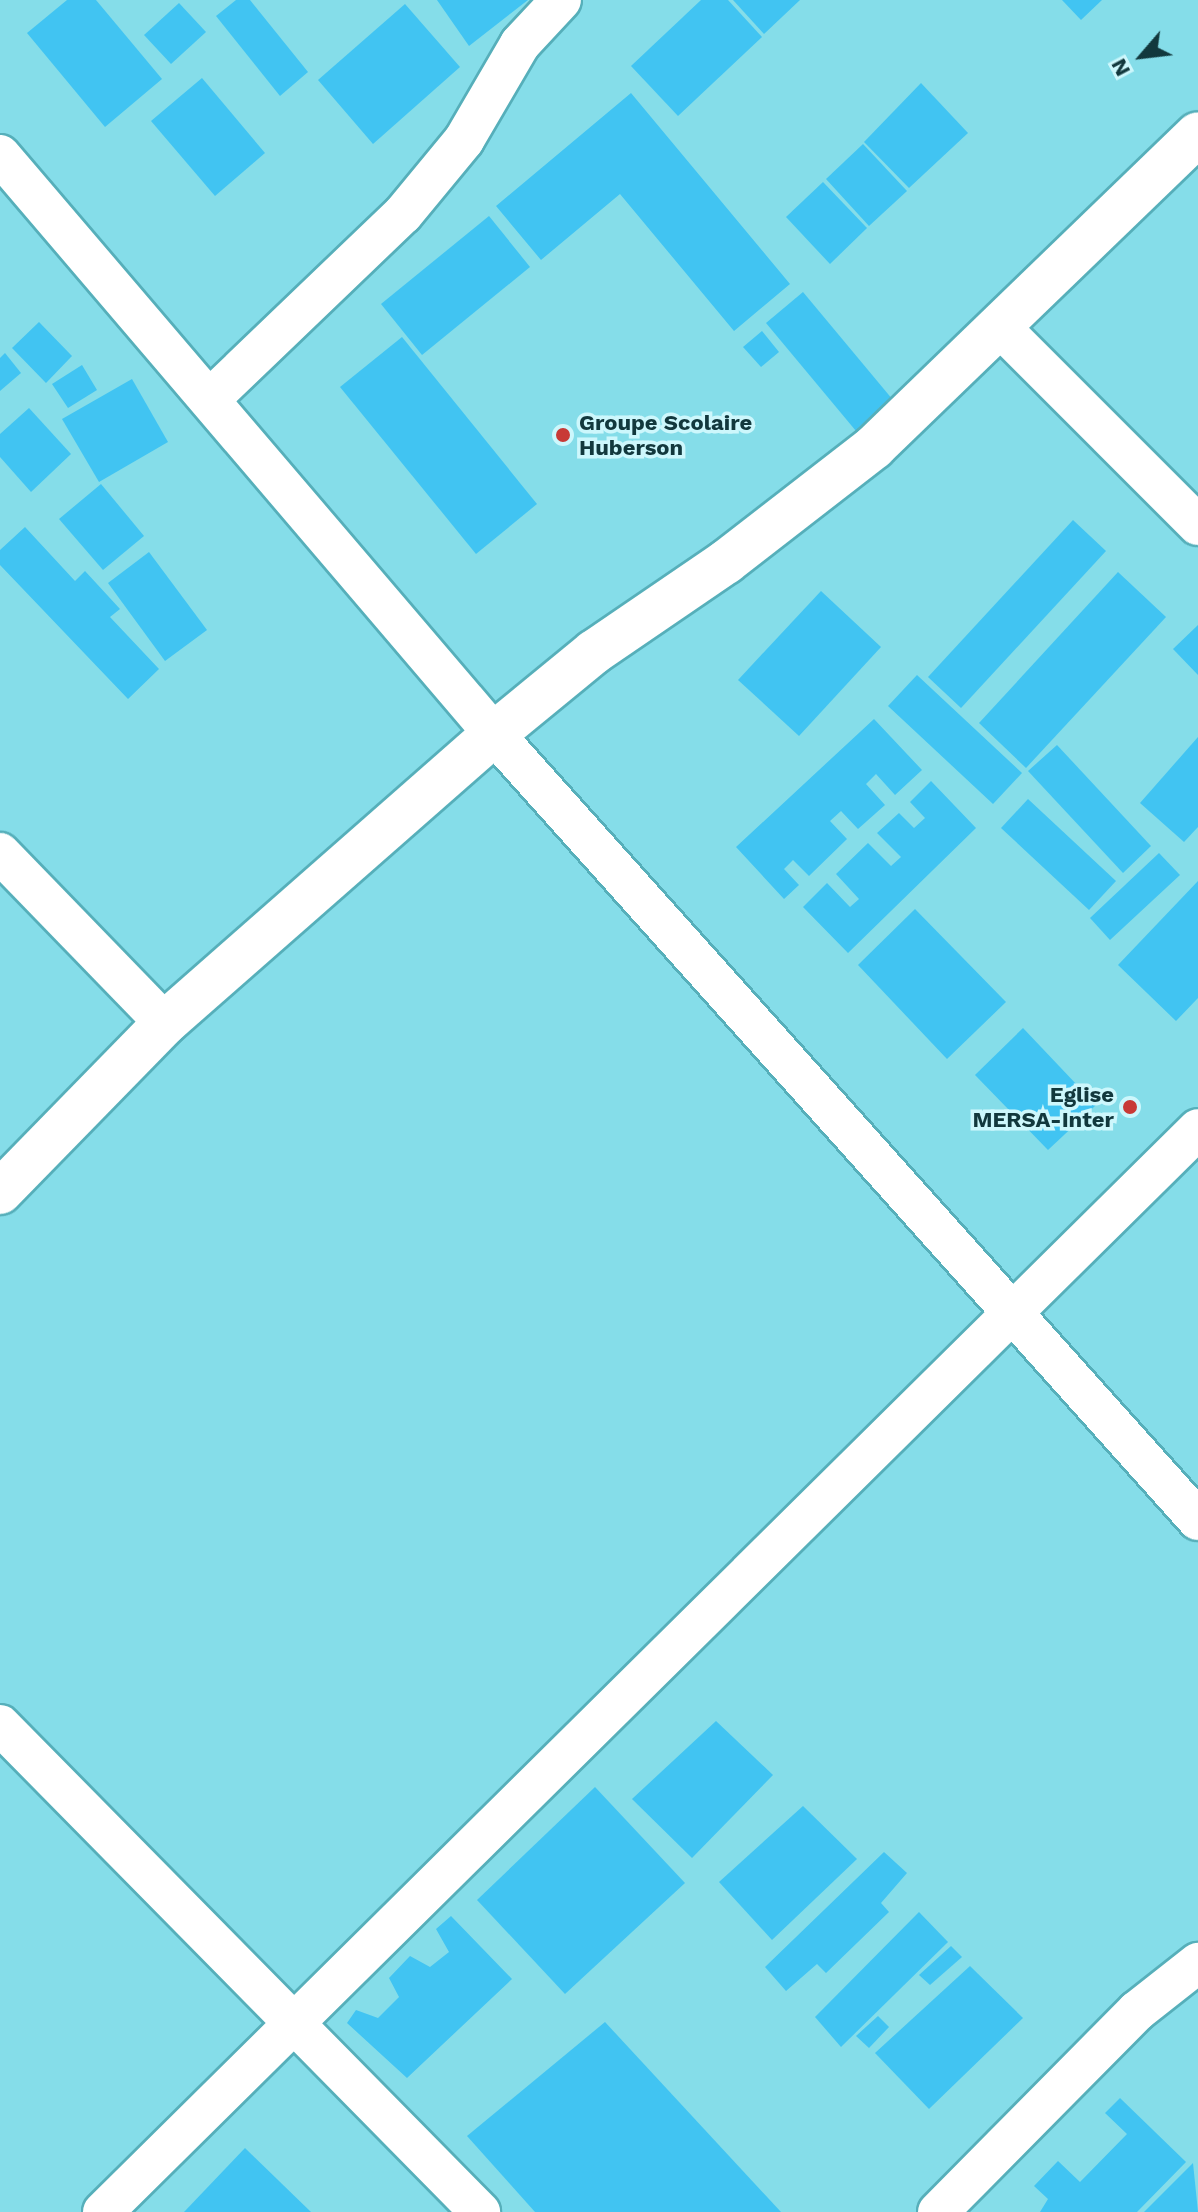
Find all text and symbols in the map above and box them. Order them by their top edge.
north arrow [1102,16,1182,96]
text: N [1106,54,1135,81]
place label: Groupe Scolaire Huberson [579,409,752,460]
marker: Groupe Scolaire Huberson [554,426,572,444]
place label: Eglise MERSA-Inter [972,1081,1114,1132]
marker: Eglise MERSA-Inter [1121,1098,1139,1116]

